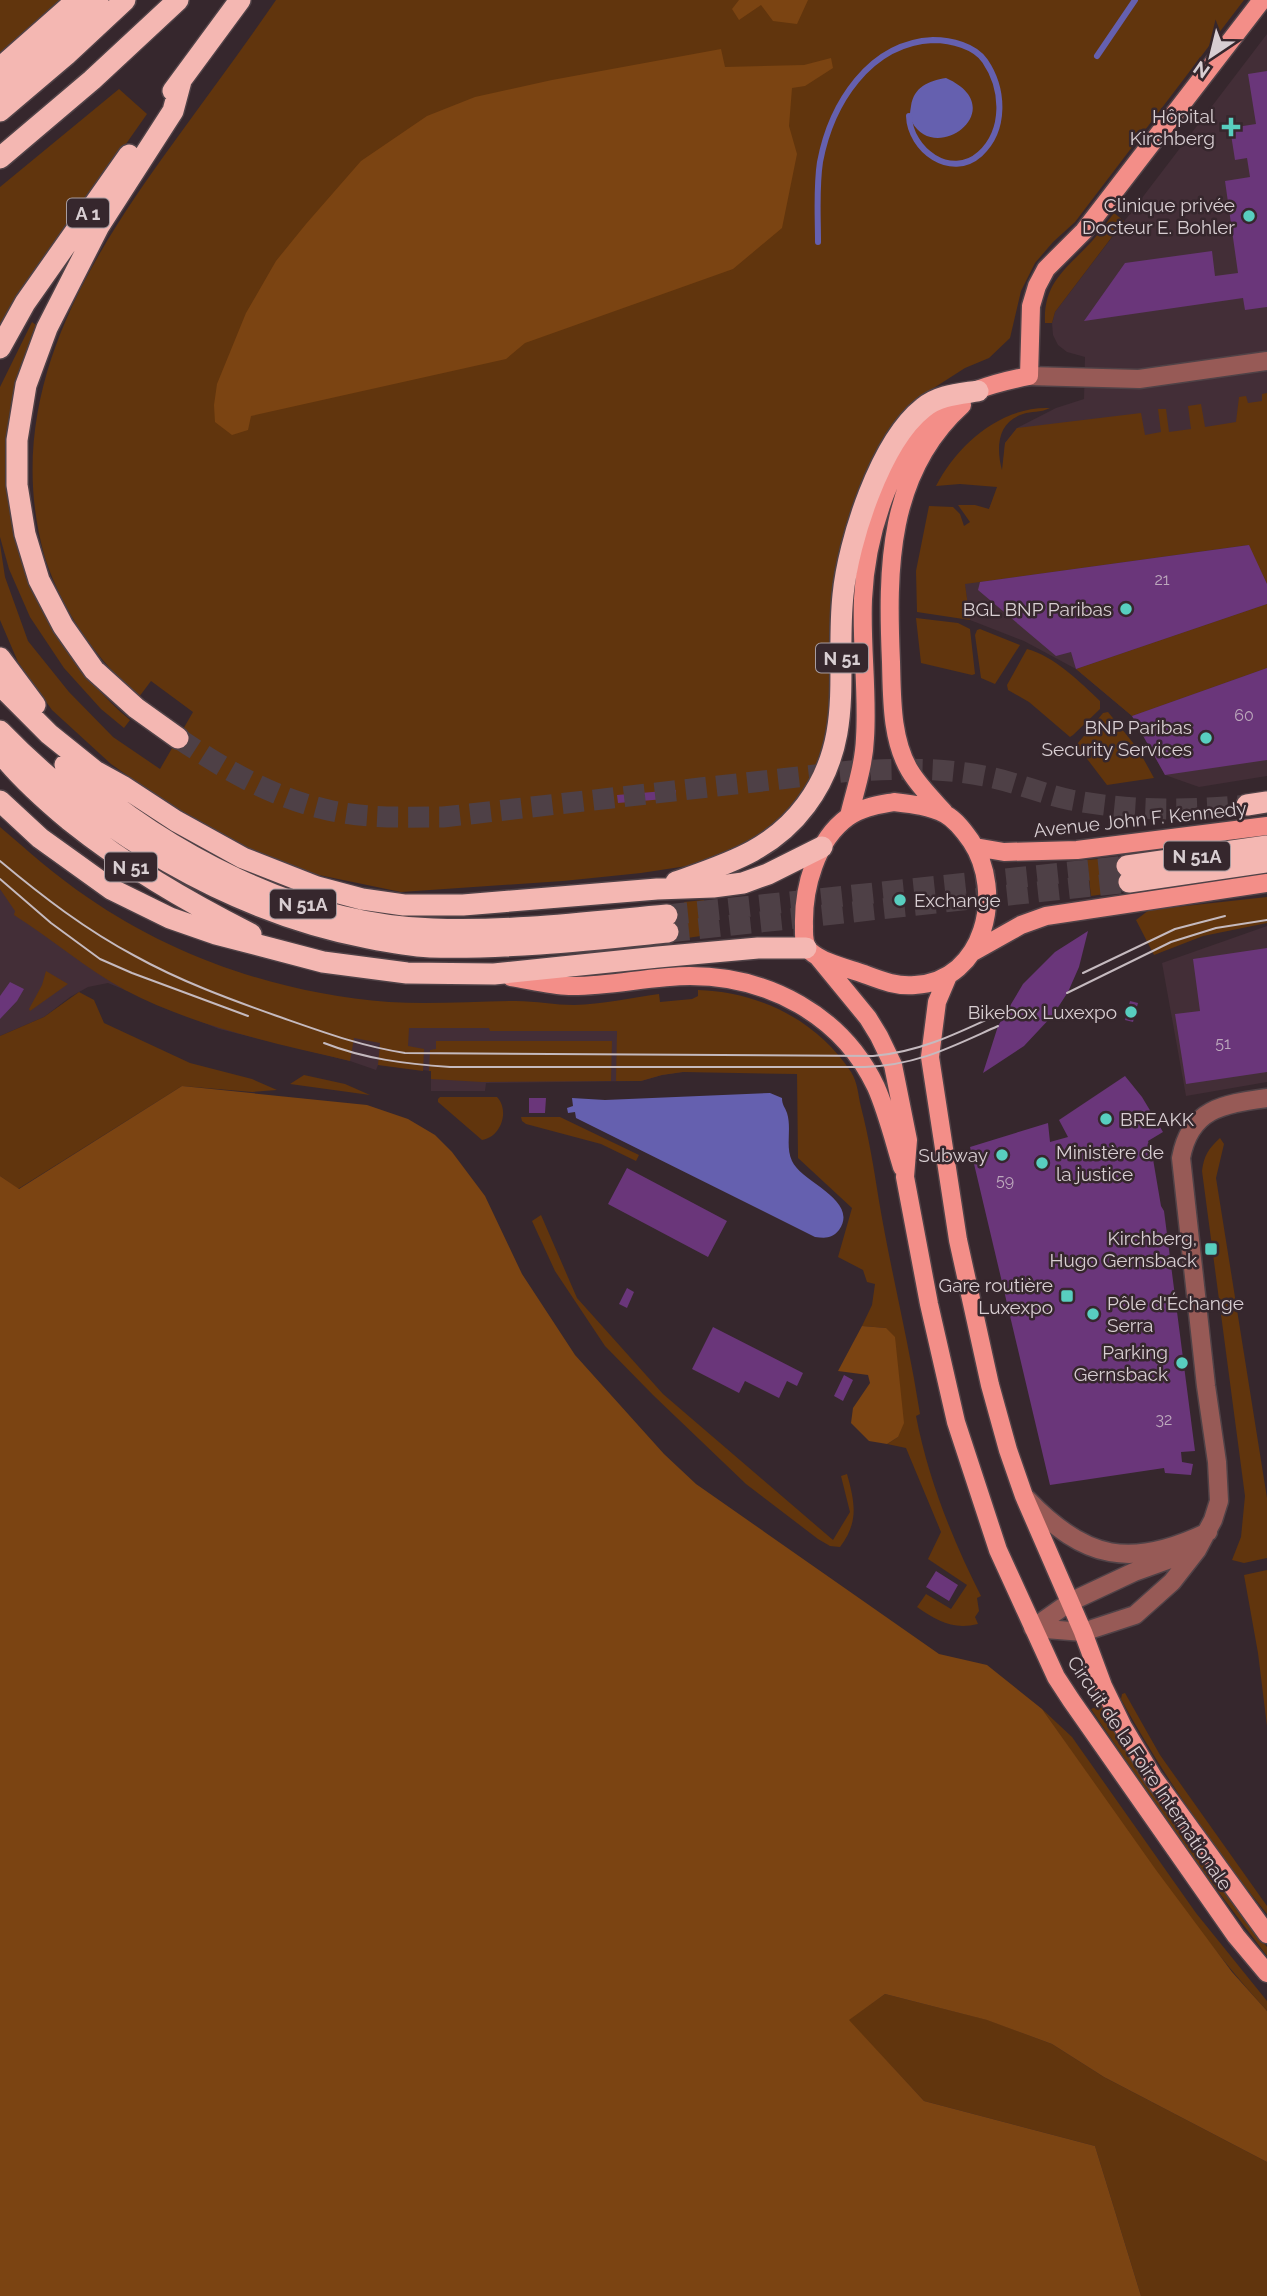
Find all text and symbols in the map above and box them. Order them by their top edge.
north arrow [1176,21,1246,91]
text: N [1189,57,1213,83]
place label: Hôpital Kirchberg [1130,105,1216,149]
marker: Hôpital Kirchberg [1221,117,1241,137]
place label: Clinique privée Docteur E. Bohler [1082,194,1235,238]
road number: A 1 [67,198,109,228]
marker: Clinique privée Docteur E. Bohler [1241,208,1257,224]
house number: 21 [1154,570,1170,589]
place label: BGL BNP Paribas [963,598,1112,620]
marker: BGL BNP Paribas [1118,601,1134,617]
road number: N 51 [816,644,868,672]
house number: 60 [1234,706,1254,725]
place label: BNP Paribas Security Services [1042,716,1192,760]
marker: BNP Paribas Security Services [1198,730,1214,746]
street label: Avenue John F. Kennedy [1032,797,1248,841]
road number: N 51A [1164,842,1230,870]
road number: N 51 [105,852,157,882]
place label: Exchange [914,889,1001,911]
road number: N 51A [270,890,336,918]
marker: Exchange [892,892,908,908]
place label: Bikebox Luxexpo [968,1001,1117,1023]
marker: Bikebox Luxexpo [1123,1004,1139,1020]
house number: 51 [1215,1034,1231,1053]
place label: BREAKK [1120,1108,1195,1130]
marker: BREAKK [1098,1111,1114,1127]
place label: Ministère de la justice [1056,1141,1164,1185]
place label: Subway [918,1144,988,1166]
marker: Subway [994,1147,1010,1163]
marker: Ministère de la justice [1034,1155,1050,1171]
house number: 59 [996,1171,1014,1190]
place label: Kirchberg, Hugo Gernsback [1050,1227,1197,1271]
marker: Kirchberg, Hugo Gernsback [1203,1241,1219,1257]
place label: Gare routière Luxexpo [939,1274,1053,1318]
marker: Gare routière Luxexpo [1059,1288,1075,1304]
place label: Pôle d'Échange Serra [1107,1292,1244,1336]
marker: Pôle d'Échange Serra [1085,1306,1101,1322]
place label: Parking Gernsback [1074,1341,1168,1385]
marker: Parking Gernsback [1174,1355,1190,1371]
house number: 32 [1156,1410,1172,1429]
street label: Circuit de la Foire Internationale [1063,1652,1237,1894]

